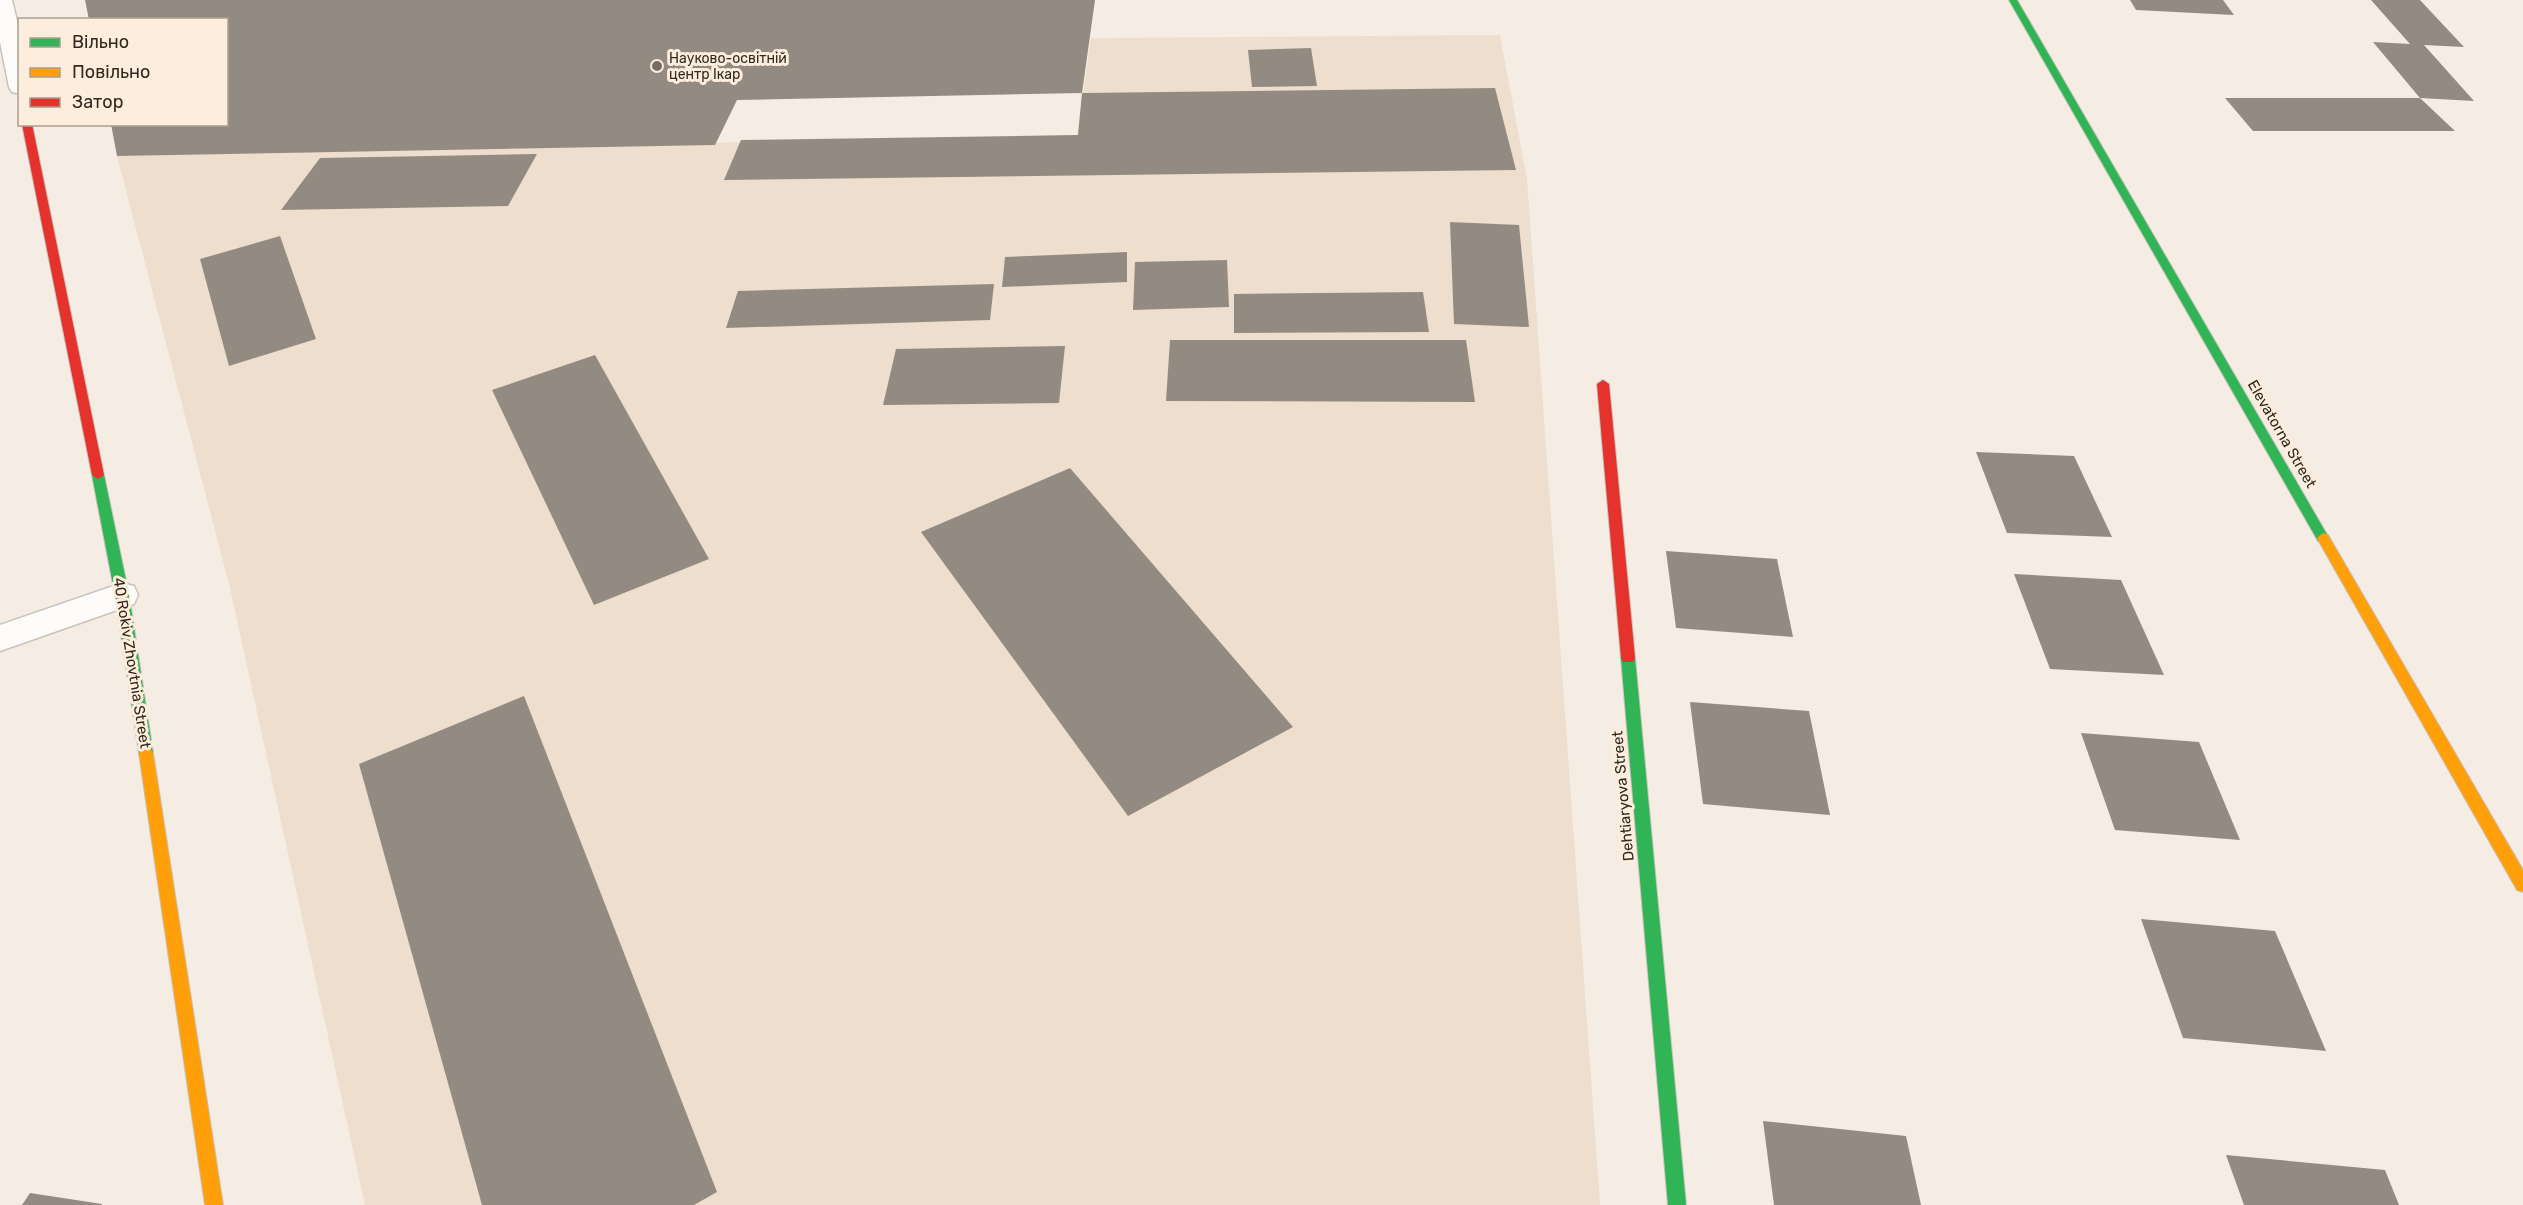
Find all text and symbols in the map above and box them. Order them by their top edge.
legend [18,18,228,126]
text: Вільно [72,31,129,53]
place label: Науково-освітній центр Ікар [669,50,787,83]
marker: Науково-освітній центр Ікар [650,59,664,73]
text: Повільно [72,61,150,83]
text: Затор [72,91,123,113]
street label: Elevatorna Street [2244,377,2320,491]
street label: 40 Rokiv Zhovtnia Street [110,576,154,750]
street label: Dehtiaryova Street [1608,730,1638,862]

